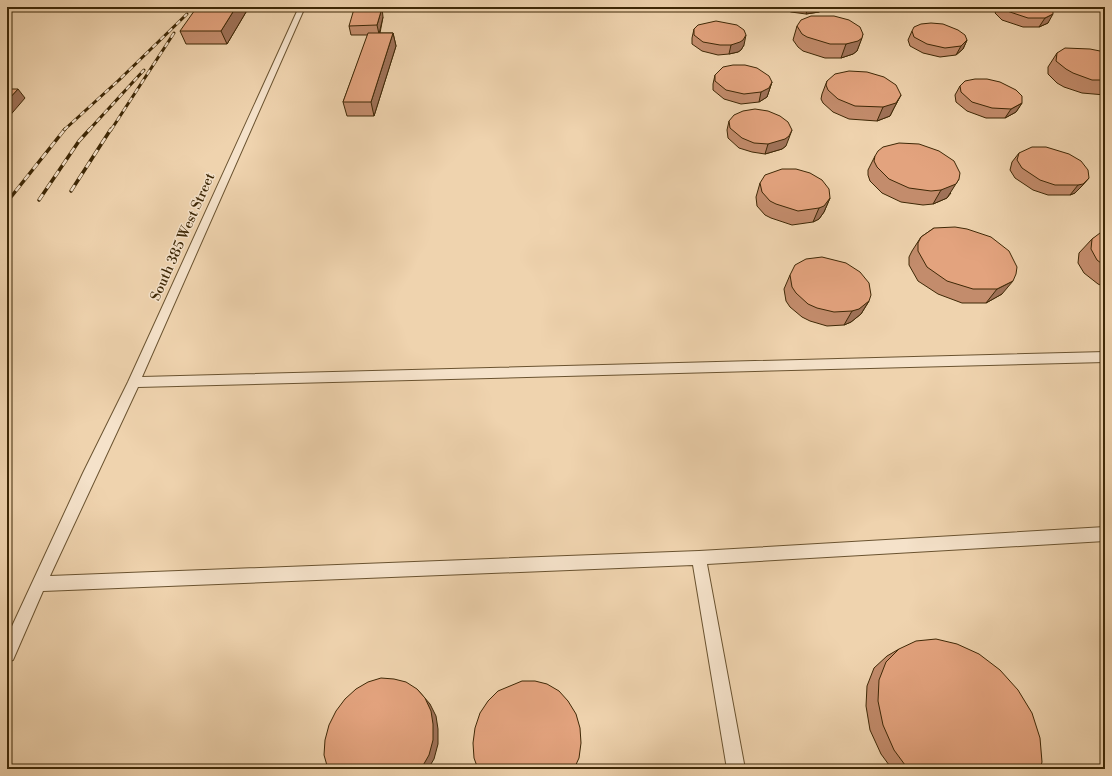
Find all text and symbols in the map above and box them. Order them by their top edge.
street label: South 385 West Street [147,170,219,304]

